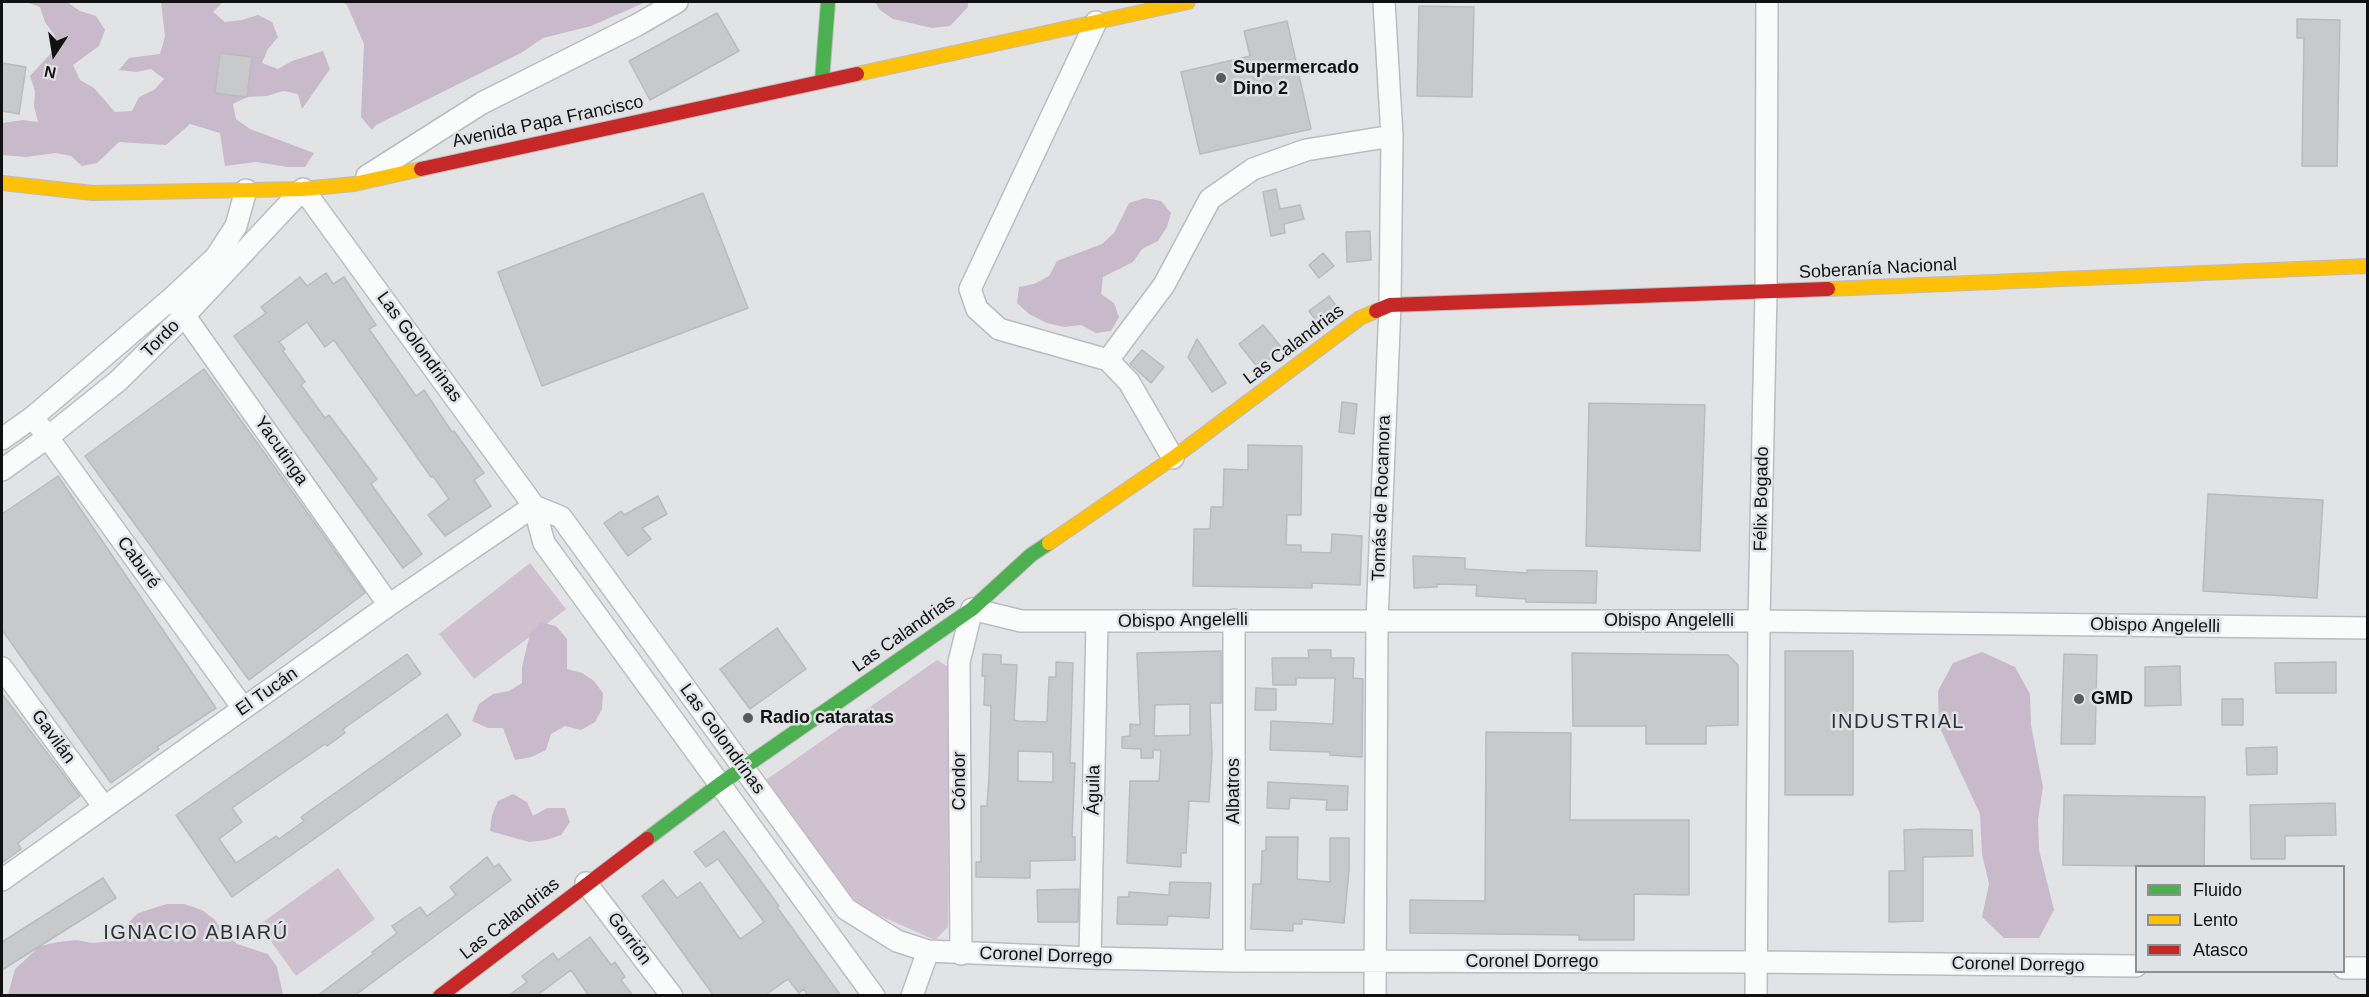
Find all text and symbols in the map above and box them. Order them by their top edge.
north arrow [24,24,84,84]
place label: Supermercado Dino 2 [1233,57,1359,100]
text: N [43,63,58,82]
marker: Supermercado Dino 2 [1214,71,1228,85]
street label: Avenida Papa Francisco [450,91,646,153]
street label: Soberanía Nacional [1798,254,1958,284]
street label: Las Golondrinas [372,288,466,406]
street label: Las Calandrias [1240,300,1348,390]
street label: Tordo [137,315,185,363]
street label: Yacutinga [250,413,312,489]
street label: Tomás de Rocamora [1368,415,1396,581]
street label: Félix Bogado [1750,446,1774,552]
street label: Caburé [112,533,164,593]
street label: Las Calandrias [849,591,959,677]
street label: Obispo Angelelli [1118,609,1248,633]
street label: Obispo Angelelli [1604,610,1734,632]
street label: Obispo Angelelli [2090,614,2220,638]
street label: El Tucán [232,663,302,721]
street label: Las Golondrinas [675,680,769,798]
place label: GMD [2091,688,2133,710]
marker: GMD [2072,692,2086,706]
street label: Gavilán [26,706,80,768]
place label: Radio cataratas [760,707,894,729]
district label: INDUSTRIAL [1831,710,1965,734]
marker: Radio cataratas [741,711,755,725]
street label: Cóndor [949,751,971,811]
street label: Albatros [1223,758,1245,824]
street label: Águila [1083,765,1105,815]
legend [2135,865,2345,973]
street label: Las Calandrias [456,874,564,964]
text: Fluido [2193,880,2242,900]
street label: Gorrión [602,909,656,969]
text: Lento [2193,910,2238,930]
district label: IGNACIO ABIARÚ [103,921,289,945]
text: Atasco [2193,940,2248,960]
street label: Coronel Dorrego [979,943,1113,969]
street label: Coronel Dorrego [1465,951,1599,973]
street label: Coronel Dorrego [1951,953,2085,977]

